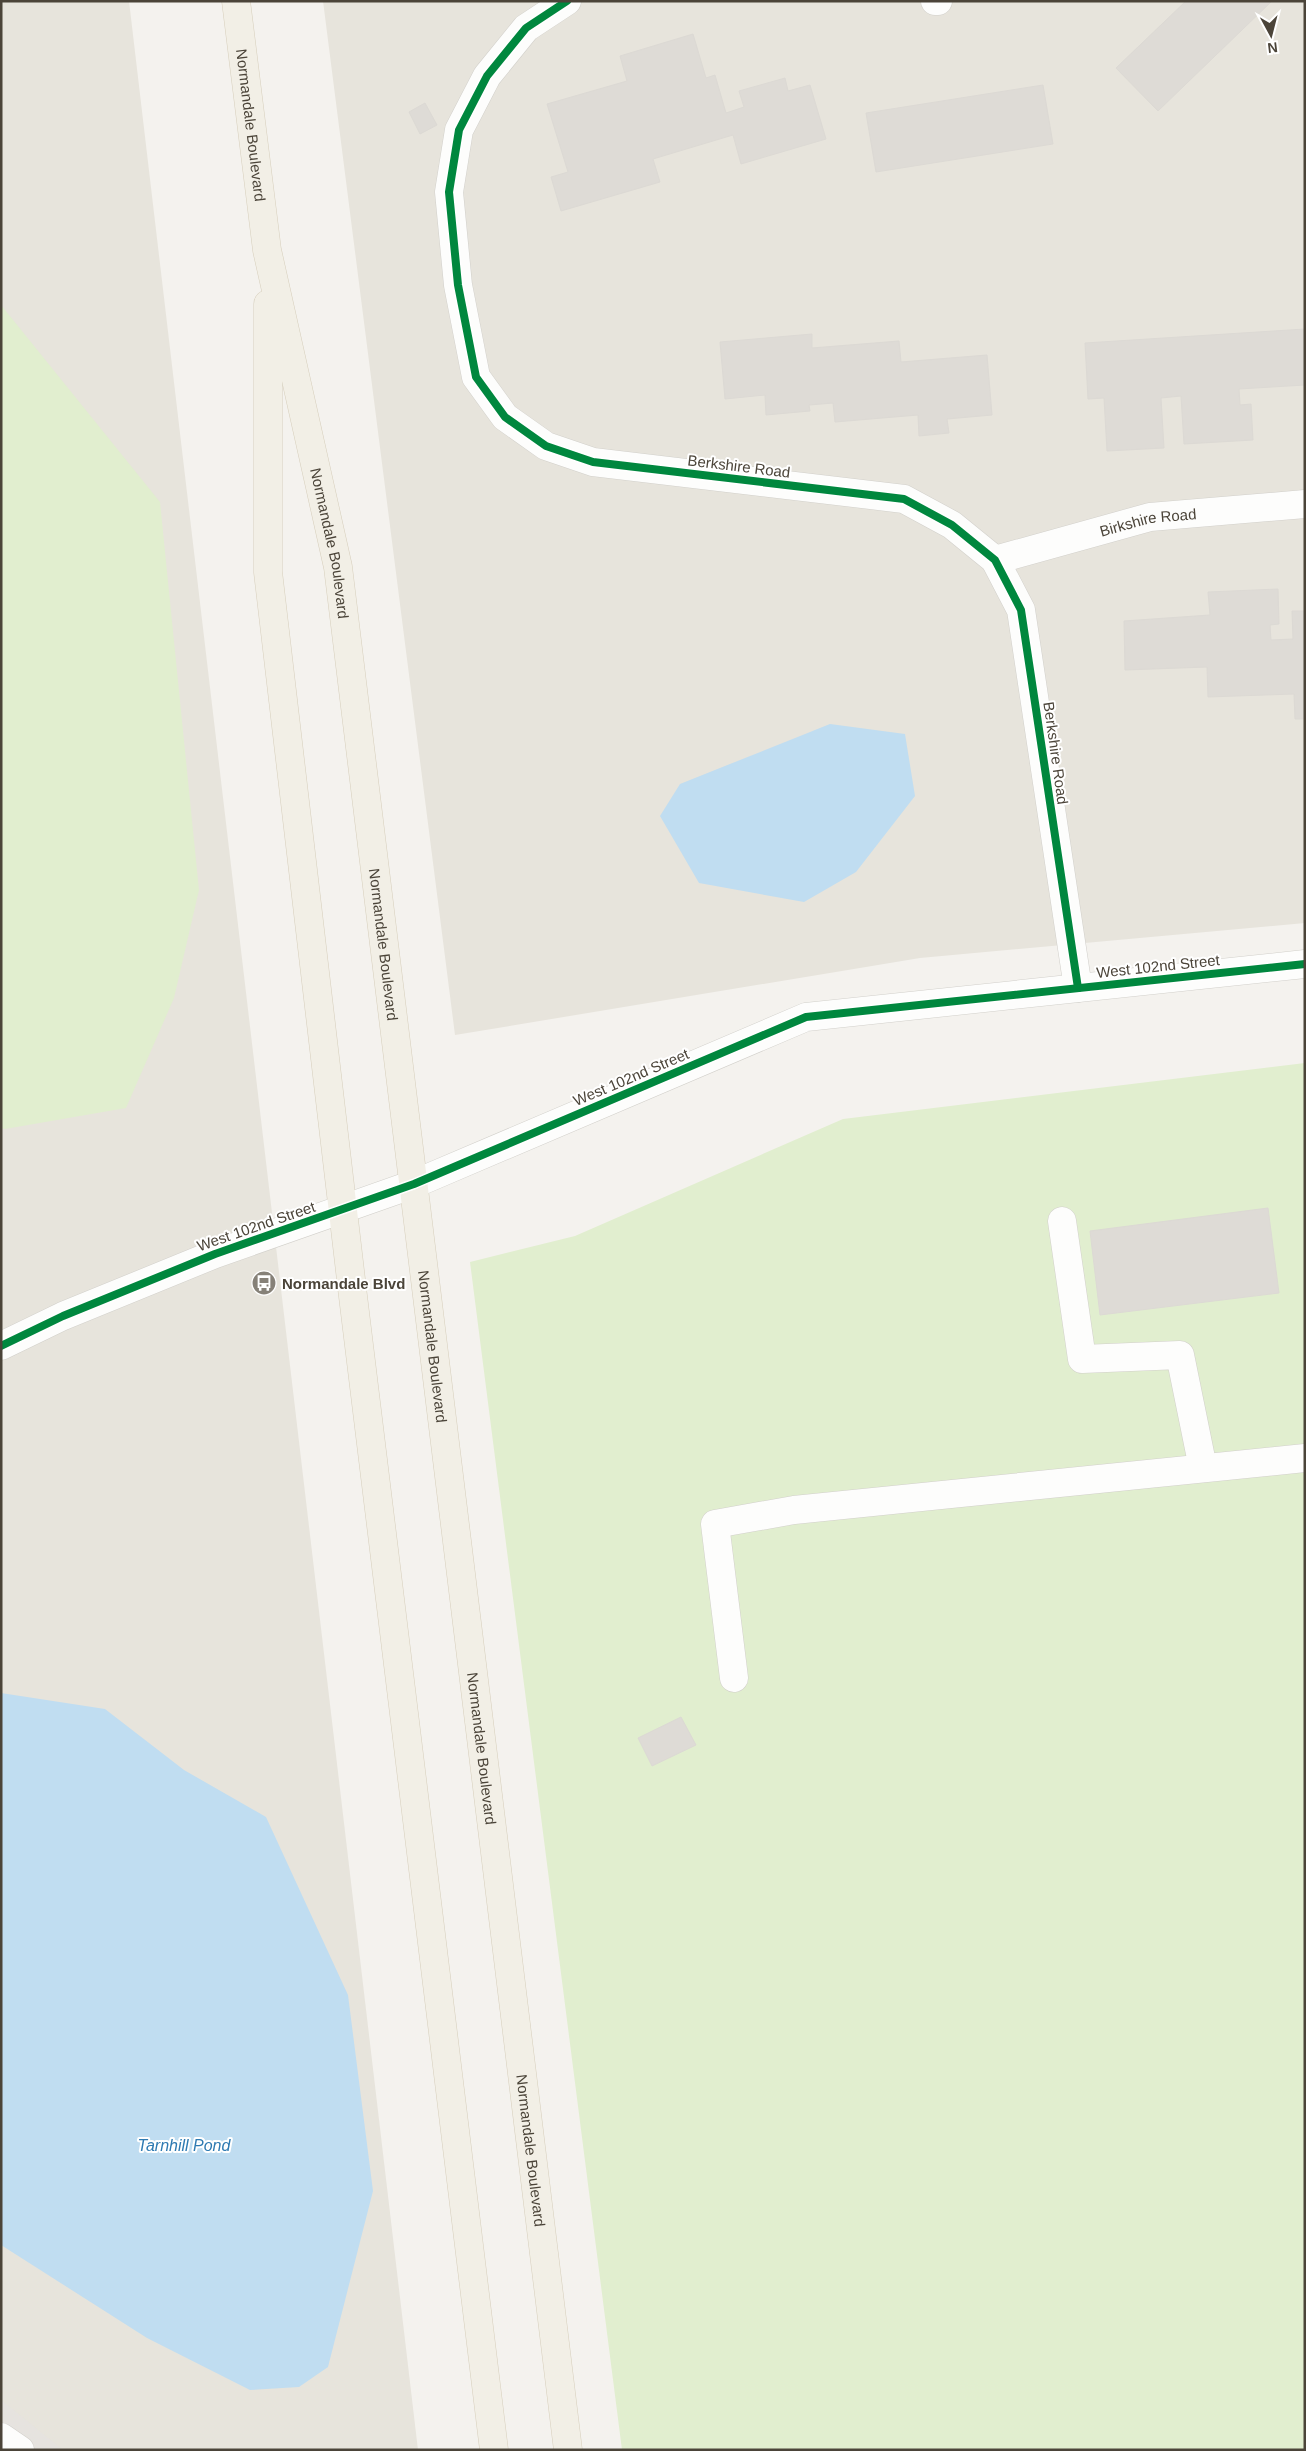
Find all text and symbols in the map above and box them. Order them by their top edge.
north arrow [1246,10,1296,60]
text: N [1267,39,1279,56]
street label: Normandale Boulevard [234,48,269,202]
street label: Berkshire Road [687,451,791,481]
street label: Normandale Boulevard [308,466,353,620]
street label: Birkshire Road [1098,505,1197,539]
street label: Berkshire Road [1040,701,1072,805]
street label: Normandale Boulevard [366,867,402,1022]
street label: West 102nd Street [1095,951,1221,981]
street label: West 102nd Street [571,1045,692,1109]
street label: West 102nd Street [195,1198,318,1254]
street label: Normandale Boulevard [415,1269,451,1424]
bus stop icon: Normandale Blvd [251,1270,277,1296]
place label: Normandale Blvd [282,1275,405,1292]
street label: Normandale Boulevard [465,1671,500,1826]
street label: Normandale Boulevard [514,2073,549,2228]
water label: Tarnhill Pond [138,2137,232,2154]

